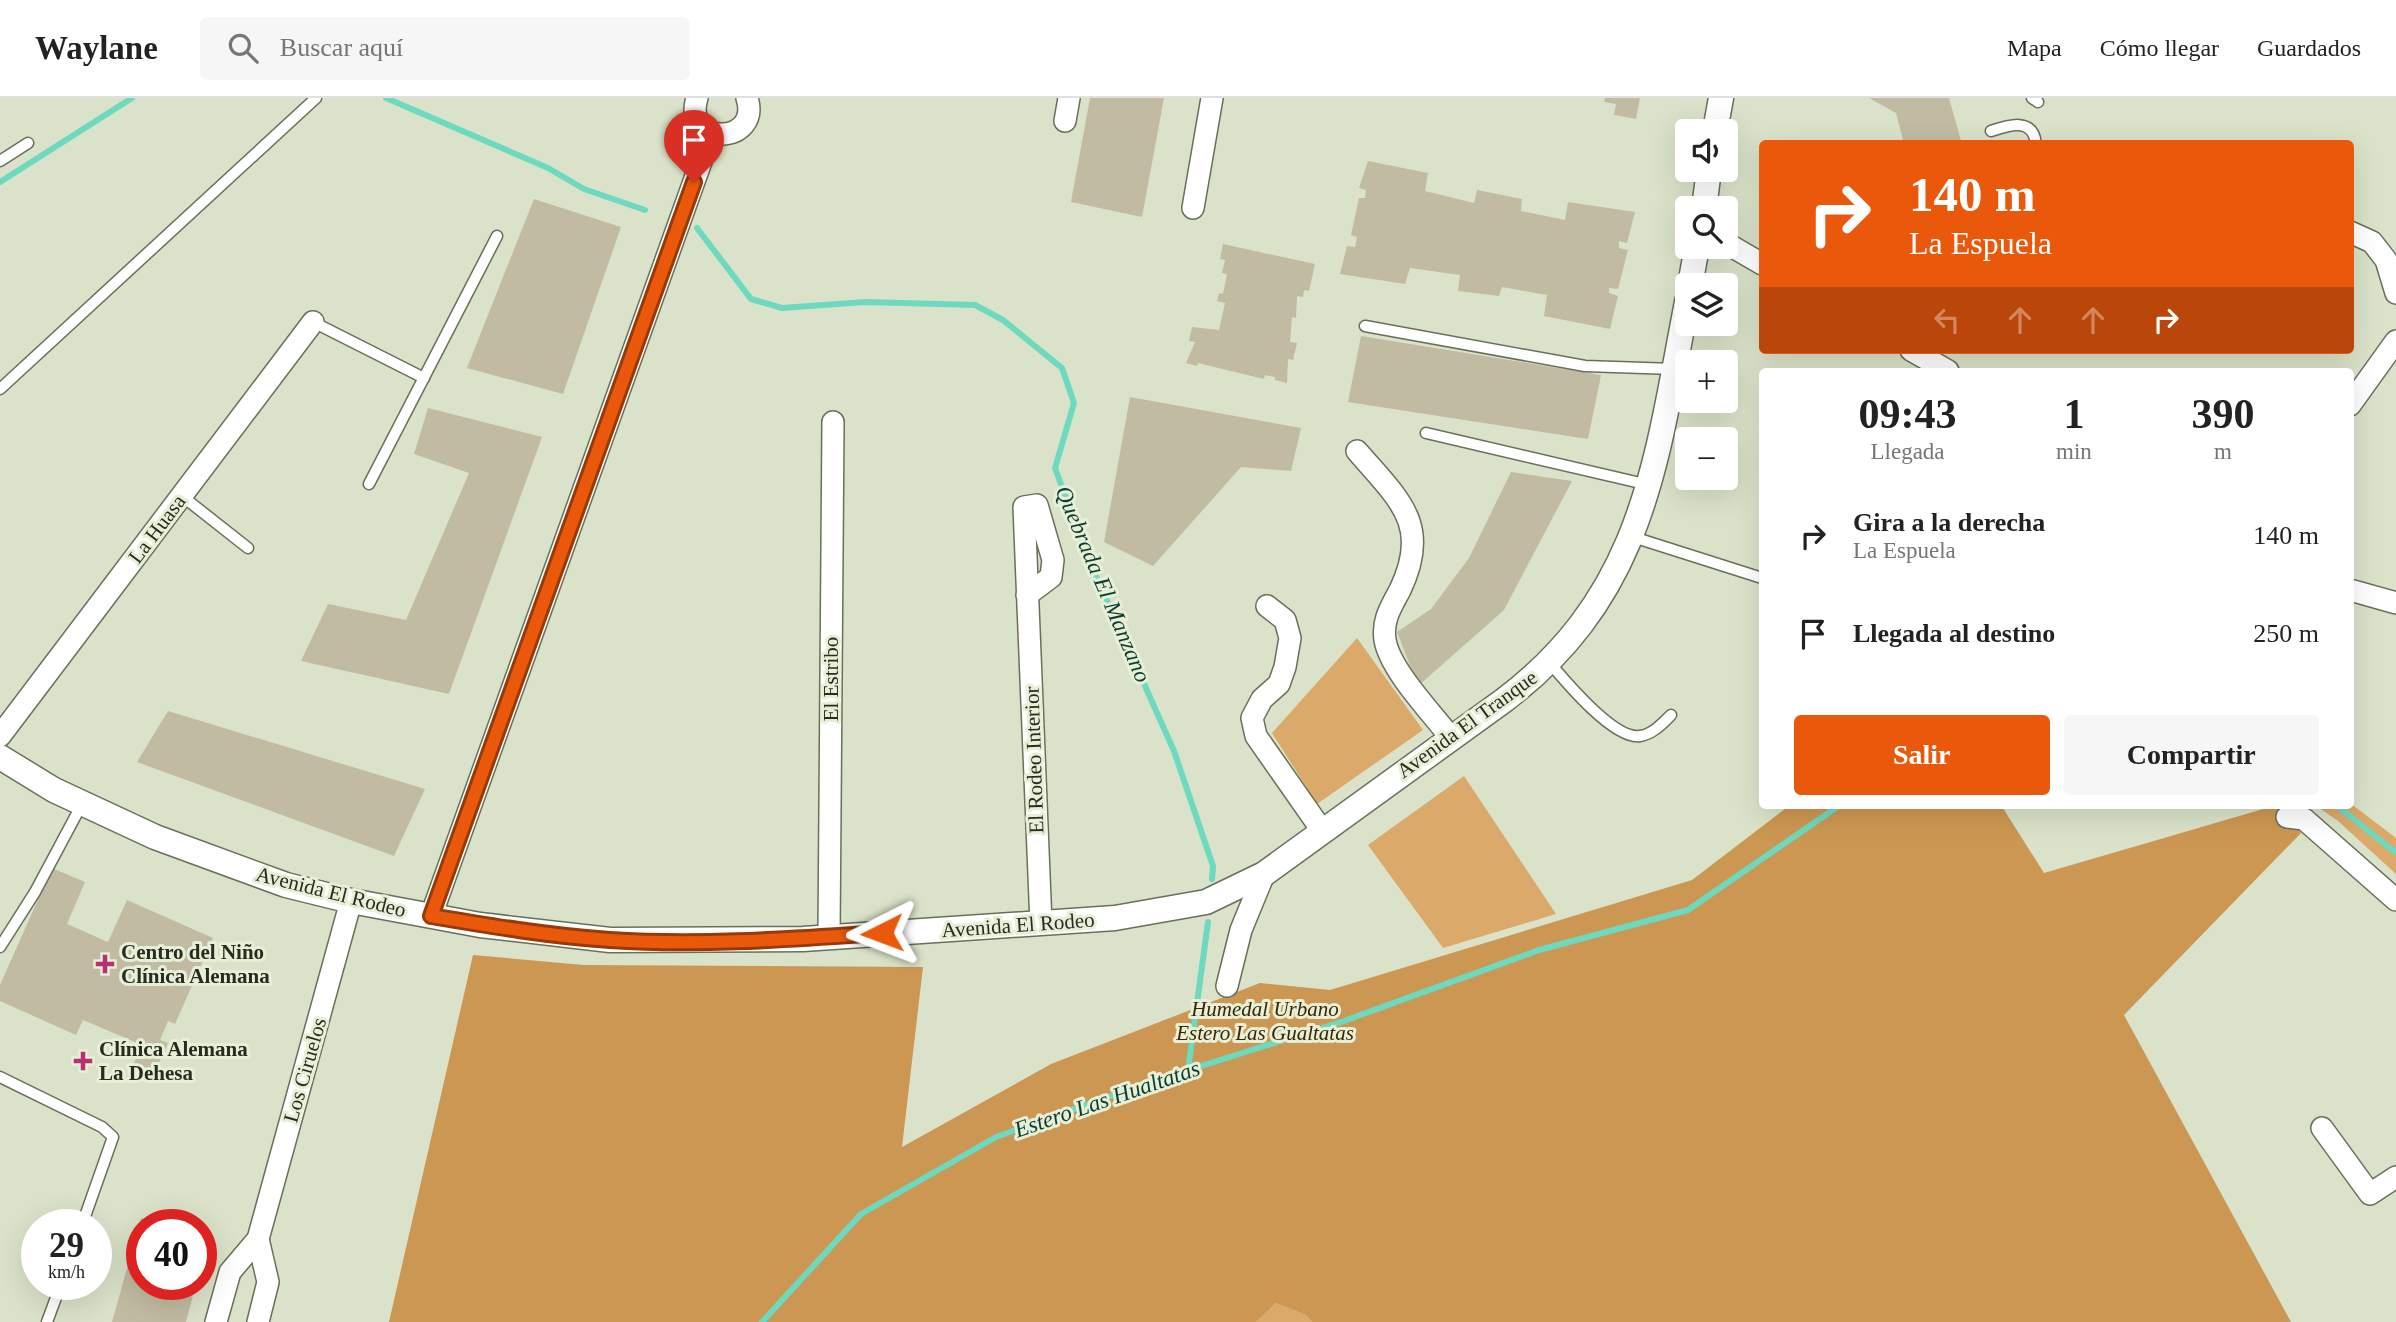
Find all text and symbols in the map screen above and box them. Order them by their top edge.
search box [200,17,690,80]
icon: search [224,29,262,67]
text: Waylane [35,30,158,66]
text: Buscar aquí [280,33,403,62]
text: Mapa [2007,35,2062,61]
text: Cómo llegar [2100,35,2219,61]
text: Guardados [2257,35,2361,61]
pin [664,110,724,182]
map controls [1675,119,1738,490]
button: sound [1675,119,1738,182]
icon: arrive [675,121,713,159]
text: 140 m [1909,167,2036,222]
icon: right [1794,168,1885,259]
button: search [1675,196,1738,259]
text: La Espuela [1909,225,2052,261]
button: layers [1675,273,1738,336]
icon: left [1928,301,1966,339]
icon: ahead [2001,301,2039,339]
icon: ahead [2074,301,2112,339]
icon: right [2147,301,2185,339]
button: + [1675,350,1738,413]
text: 09:43 [1859,391,1957,437]
text: 1 [2063,391,2084,437]
text: 390 [2191,391,2254,437]
button: − [1675,427,1738,490]
text: Llegada [1871,439,1945,464]
text: min [2056,439,2092,464]
text: m [2214,439,2232,464]
water label: Quebrada El Manzano [1050,482,1156,686]
street label: La Huasa [123,489,191,568]
text: Gira a la derecha [1853,508,2045,537]
icon: right [1794,517,1832,555]
text: 140 m [2253,521,2319,550]
text: La Espuela [1853,538,1956,563]
icon: arrive [1794,615,1832,653]
text: Llegada al destino [1853,619,2055,648]
text: 250 m [2253,619,2319,648]
street label: El Estribo [819,637,843,721]
street label: Avenida El Tranque [1392,665,1542,783]
street label: El Rodeo Interior [1019,686,1049,834]
button: Salir [1794,715,2050,795]
button: Compartir [2064,715,2319,795]
street label: Avenida El Rodeo [254,862,408,922]
position arrow [845,896,919,970]
street label: Avenida El Rodeo [941,908,1095,942]
place label: Centro del Niño Clínica Alemana [121,940,270,988]
marker: Centro del Niño Clínica Alemana [95,954,115,974]
park label: Humedal Urbano Estero Las Gualtatas [1175,997,1354,1045]
street label: Los Ciruelos [279,1015,331,1125]
place label: Clínica Alemana La Dehesa [99,1037,248,1085]
marker: Clínica Alemana La Dehesa [73,1051,93,1071]
water label: Estero Las Hualtatas [1010,1055,1203,1143]
speed limit sign: 40 [126,1209,217,1300]
text: 29 [49,1226,84,1265]
text: km/h [48,1262,85,1282]

